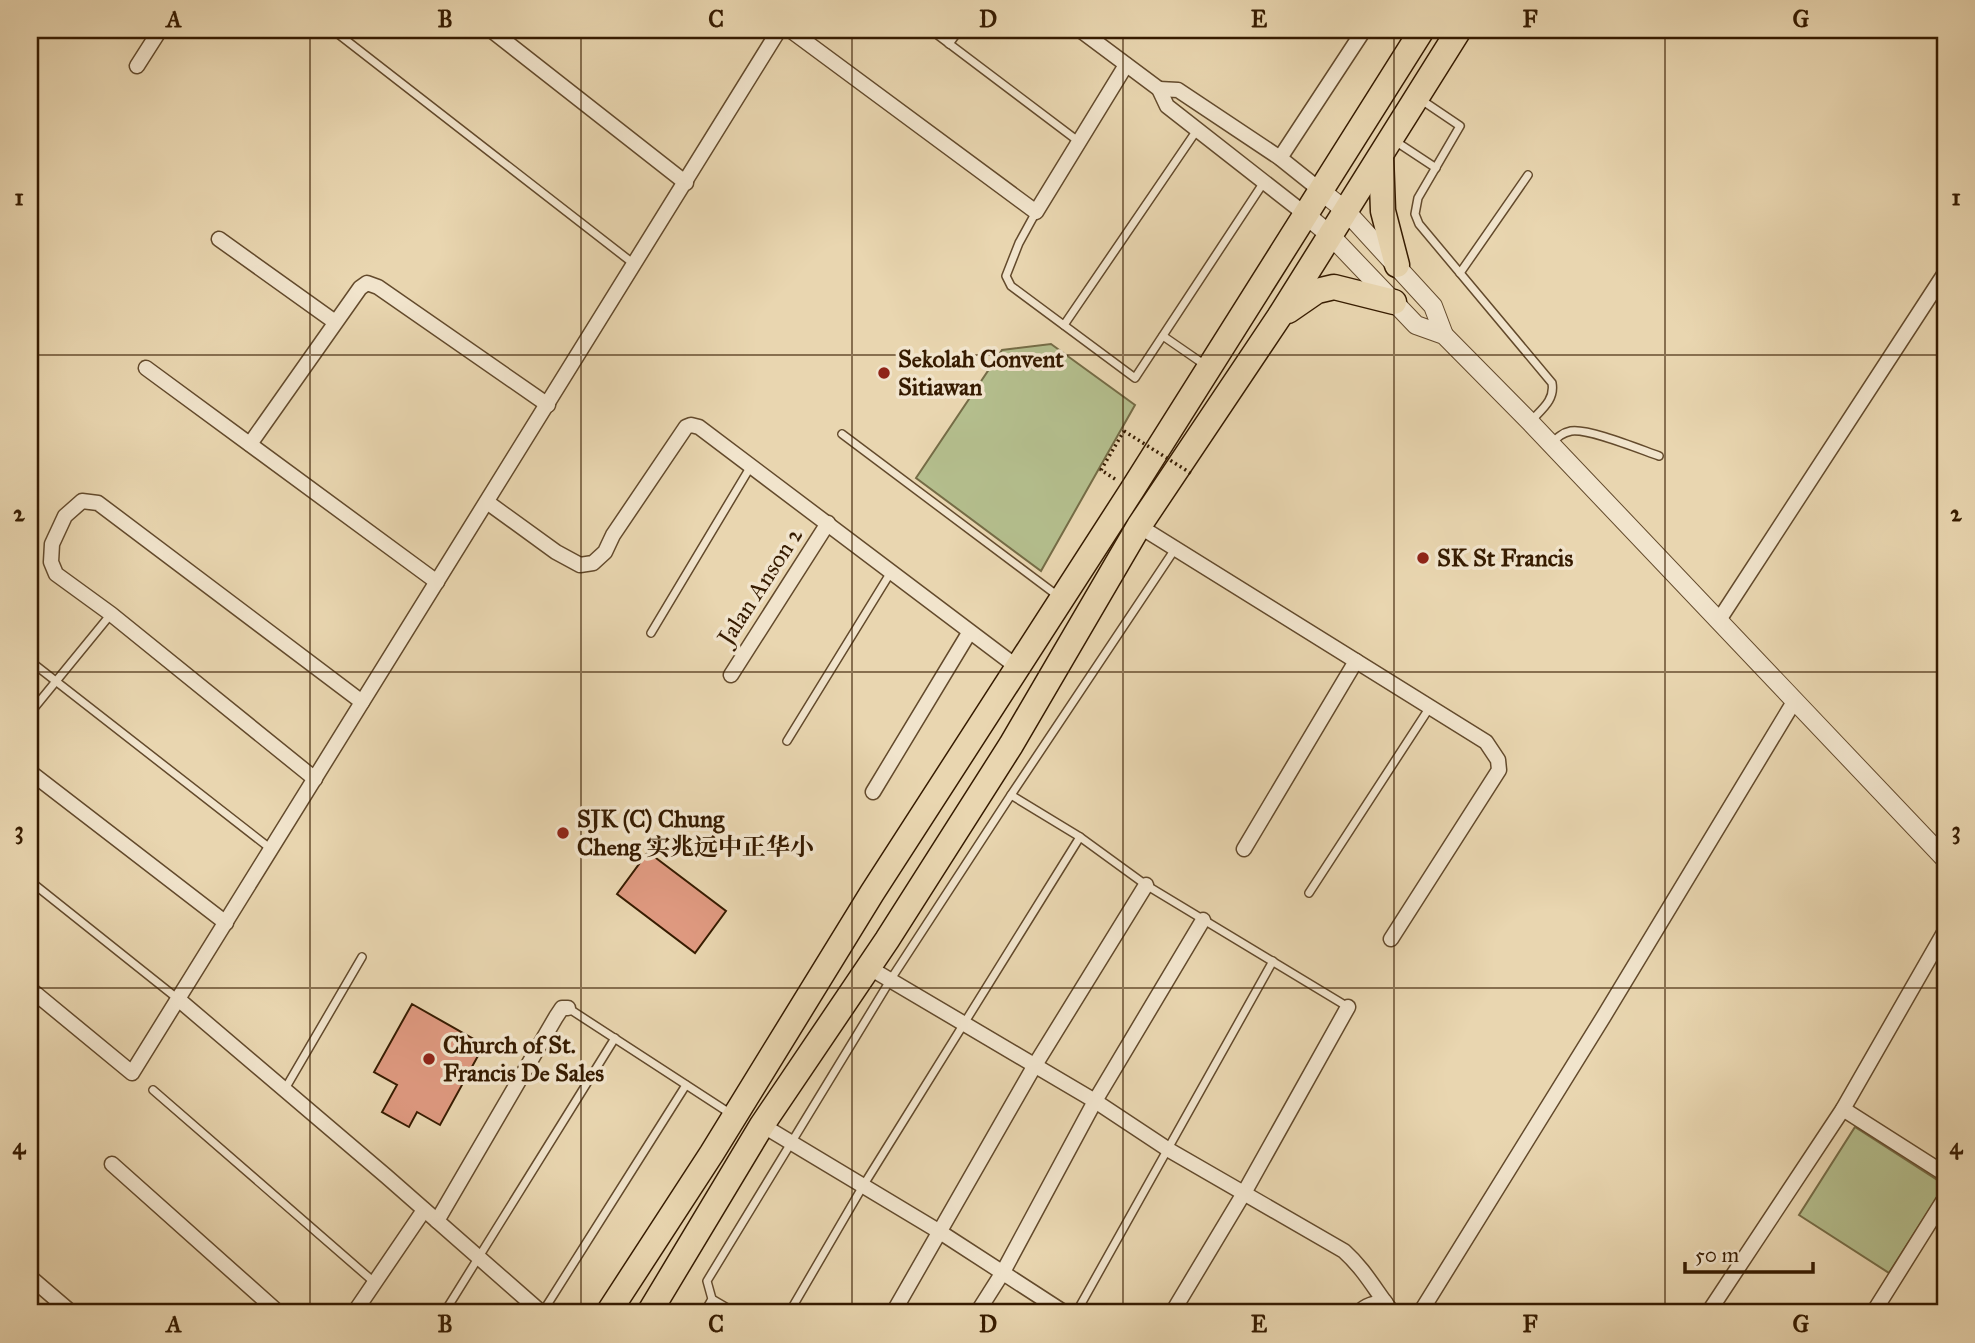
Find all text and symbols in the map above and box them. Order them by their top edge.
text: A [164,5,182,33]
text: B [437,5,453,33]
text: C [708,5,724,33]
text: D [979,5,997,33]
text: E [1251,5,1268,33]
text: F [1522,5,1538,33]
text: G [1793,5,1810,33]
text: 1 [14,183,24,211]
text: 1 [1951,183,1961,211]
place label: Sekolah Convent Sitiawan [898,344,1064,402]
marker: Sekolah Convent Sitiawan [876,365,892,381]
text: 2 [13,499,25,527]
text: 2 [1950,499,1962,527]
street label: Jalan Anson 2 [709,521,809,653]
place label: SK St Francis [1437,543,1573,573]
marker: SK St Francis [1415,550,1431,566]
place label: SJK (C) Chung Cheng 实兆远中正华小 [577,804,814,862]
text: 3 [14,816,24,845]
text: 3 [1951,816,1961,845]
marker: SJK (C) Chung Cheng 实兆远中正华小 [555,825,571,841]
place label: Church of St. Francis De Sales [443,1030,604,1088]
marker: Church of St. Francis De Sales [421,1051,437,1067]
text: 4 [13,1132,27,1160]
text: 4 [1950,1132,1964,1160]
scale bar [1685,1231,1812,1275]
text: 50 m [1695,1242,1740,1268]
text: A [164,1310,182,1338]
text: B [437,1310,453,1338]
text: C [708,1310,724,1338]
text: D [979,1310,997,1338]
text: E [1251,1310,1268,1338]
text: F [1522,1310,1538,1338]
text: G [1793,1310,1810,1338]

